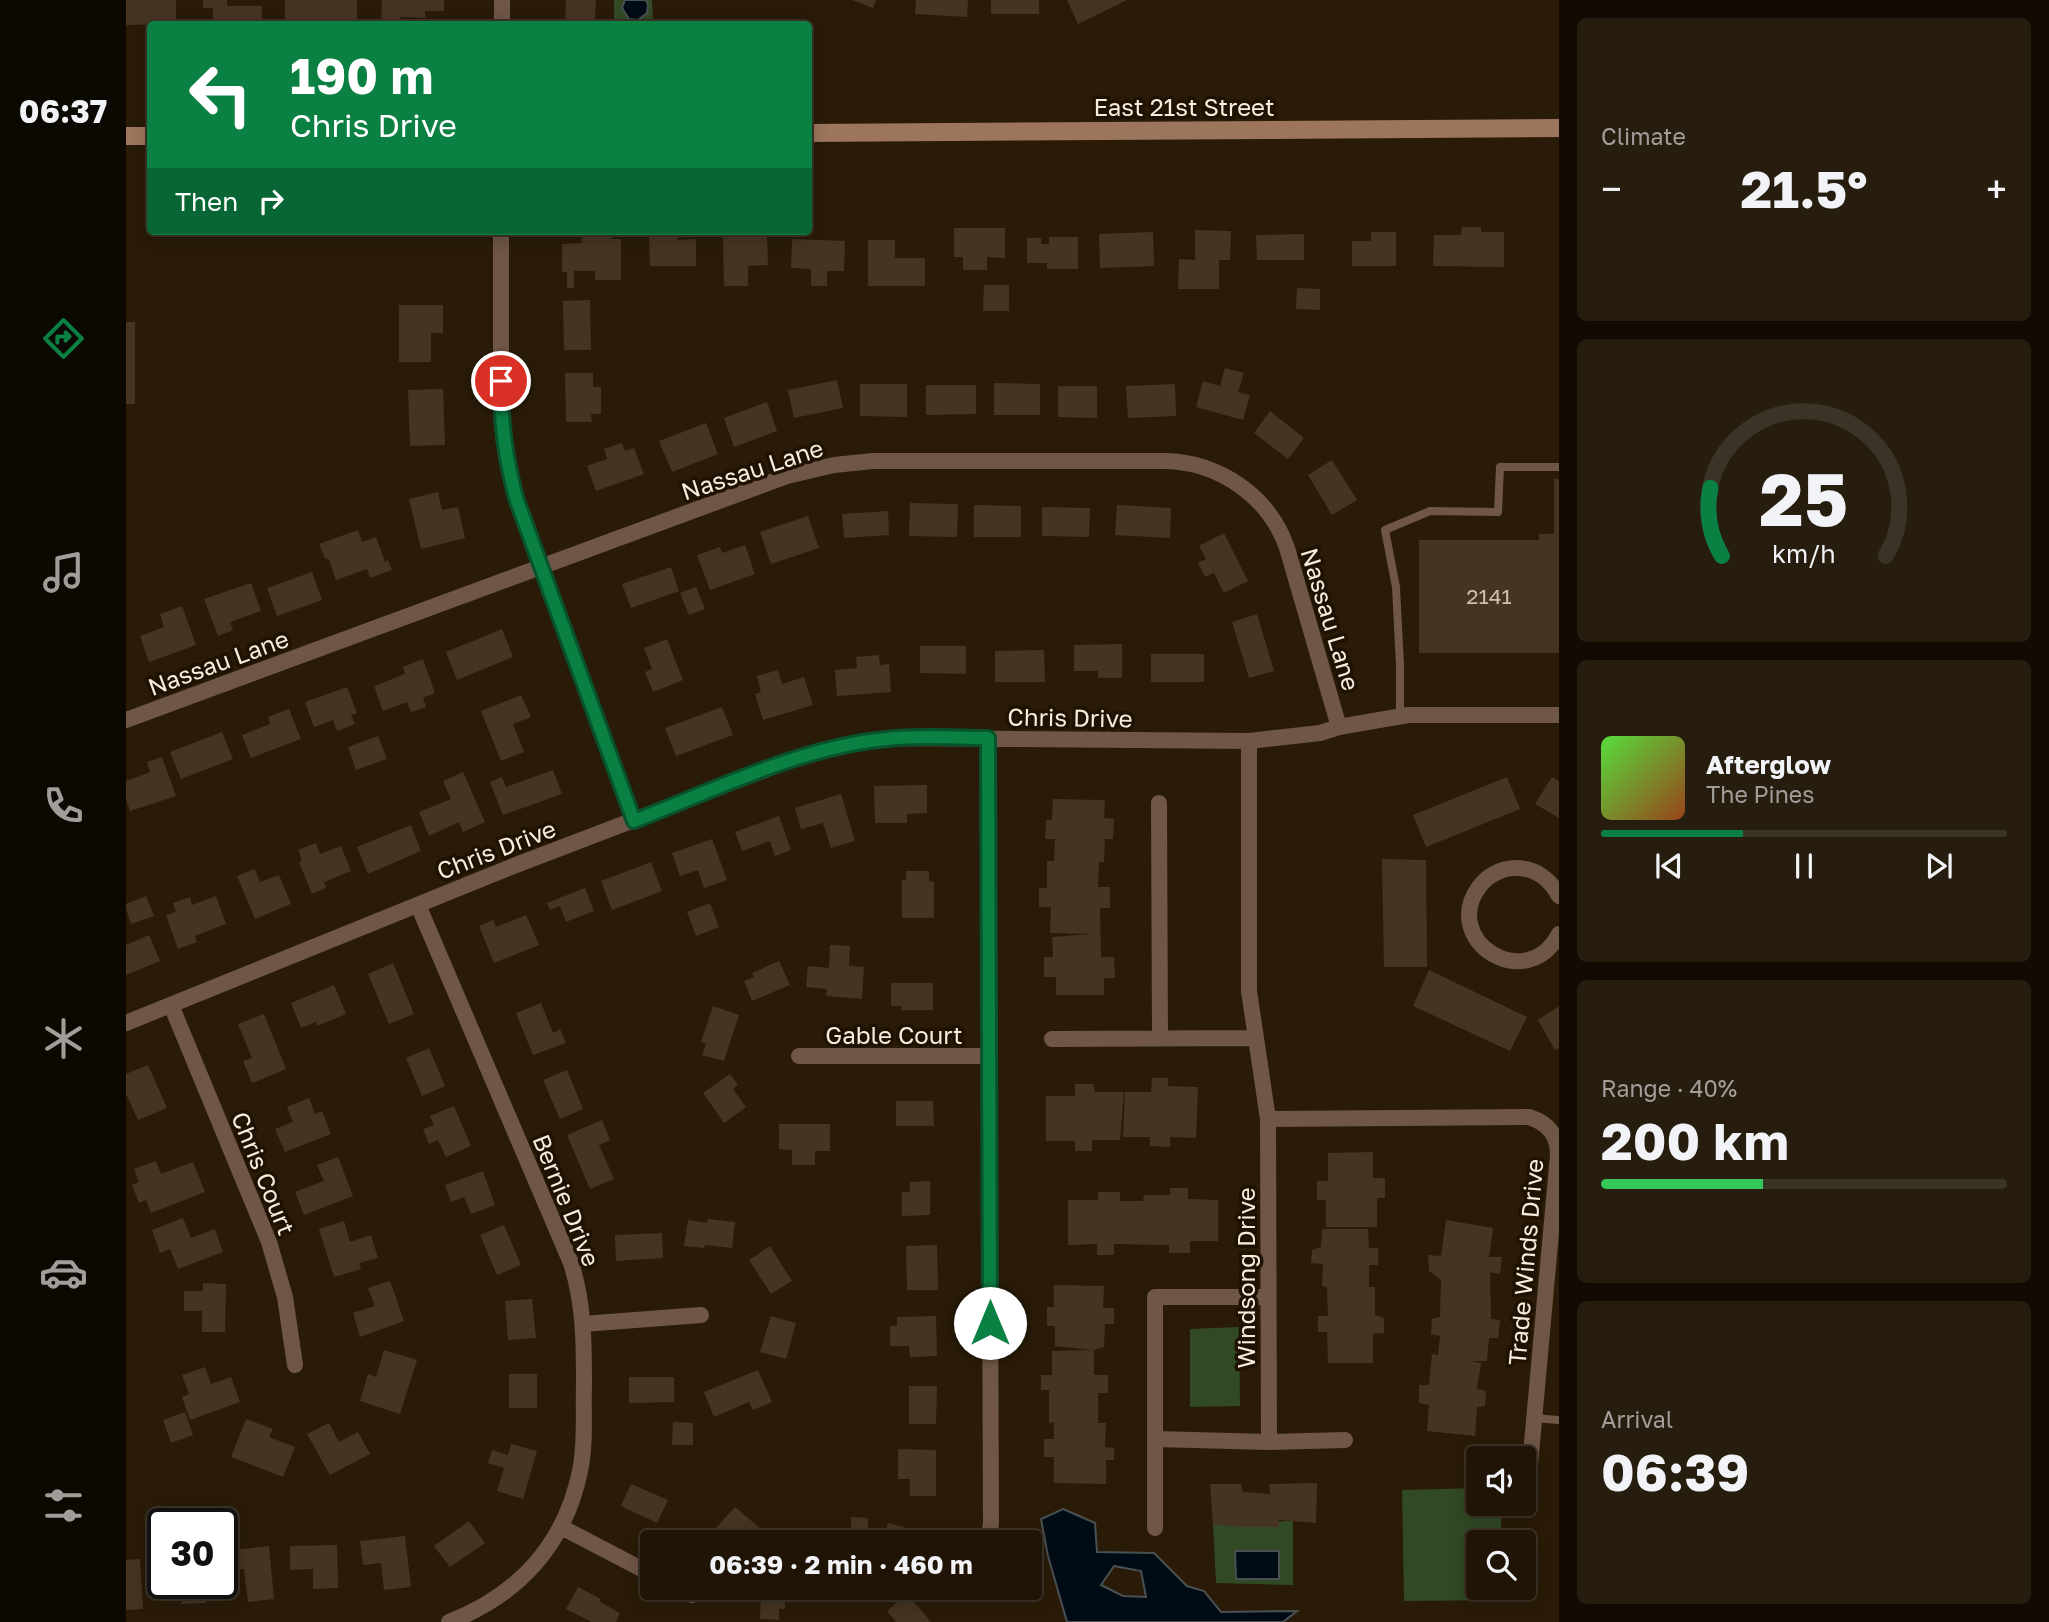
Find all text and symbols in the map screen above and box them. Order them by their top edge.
text: 190 m [290,46,433,105]
icon: left [175,49,266,140]
text: 06:37 [19,92,107,130]
street label: East 21st Street [1093,92,1275,121]
text: Chris Drive [290,106,457,144]
text: Climate [1601,122,1686,150]
text: 21.5° [1740,157,1868,219]
text: − [1601,166,1622,211]
text: + [1986,166,2007,211]
icon: right [252,182,290,220]
text: Then [175,186,238,217]
icon: directions [39,314,88,363]
pin [471,351,531,411]
icon: arrive [482,362,520,400]
street label: Nassau Lane [677,432,827,506]
text: 25 [1760,456,1848,543]
text: km/h [1772,538,1836,569]
street label: Nassau Lane [1296,544,1366,694]
icon: music [39,548,88,597]
house number: 2141 [1466,583,1512,609]
street label: Nassau Lane [144,623,292,701]
street label: Chris Drive [1007,701,1133,733]
text: Afterglow [1706,749,1831,780]
text: The Pines [1706,780,1814,808]
icon: phone [39,781,88,830]
street label: Chris Drive [432,813,560,885]
icon: previous [1650,847,1688,885]
icon: pause [1785,847,1823,885]
icon: next [1920,847,1958,885]
icon: climate [39,1014,88,1063]
street label: Gable Court [825,1020,963,1049]
text: Range · 40% [1601,1074,1737,1102]
street label: Chris Court [226,1107,302,1239]
text: 200 km [1601,1109,1789,1171]
street label: Bernie Drive [527,1130,607,1270]
street label: Trade Winds Drive [1502,1157,1548,1367]
street label: Windsong Drive [1231,1187,1260,1369]
icon: car [39,1248,88,1297]
position arrow [953,1286,1027,1360]
text: Arrival [1601,1405,1673,1433]
text: 06:39 [1601,1440,1749,1502]
map controls [1466,1446,1536,1600]
button: sound [1466,1446,1536,1516]
icon: filters [39,1481,88,1530]
speed limit sign: 30 [147,1508,238,1599]
button: search [1466,1530,1536,1600]
text: 06:39 · 2 min · 460 m [709,1549,973,1580]

